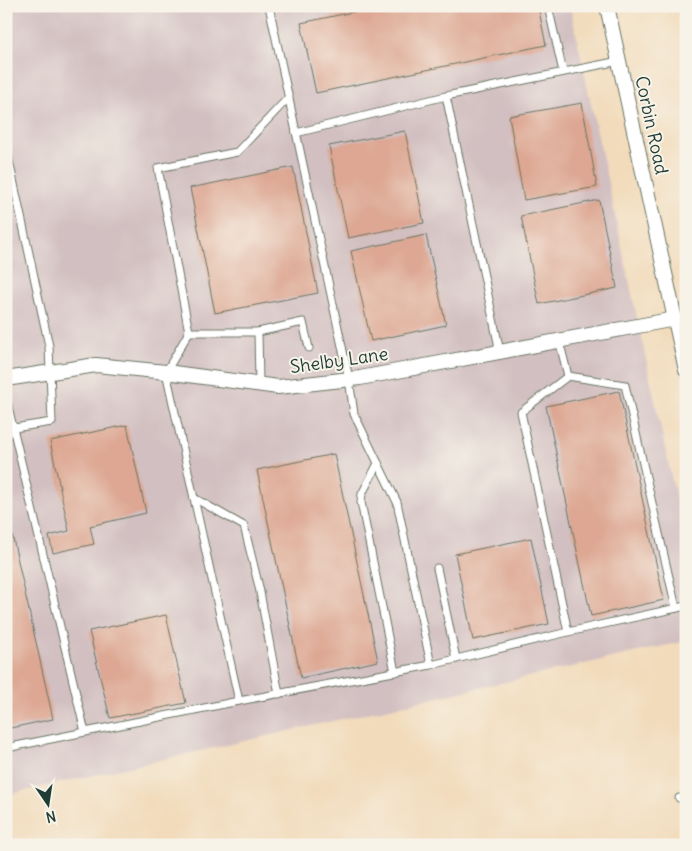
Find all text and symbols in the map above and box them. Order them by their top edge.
street label: Corbin Road [630,74,674,177]
street label: Shelby Lane [289,342,389,378]
north arrow [22,778,72,828]
text: N [44,807,58,827]

